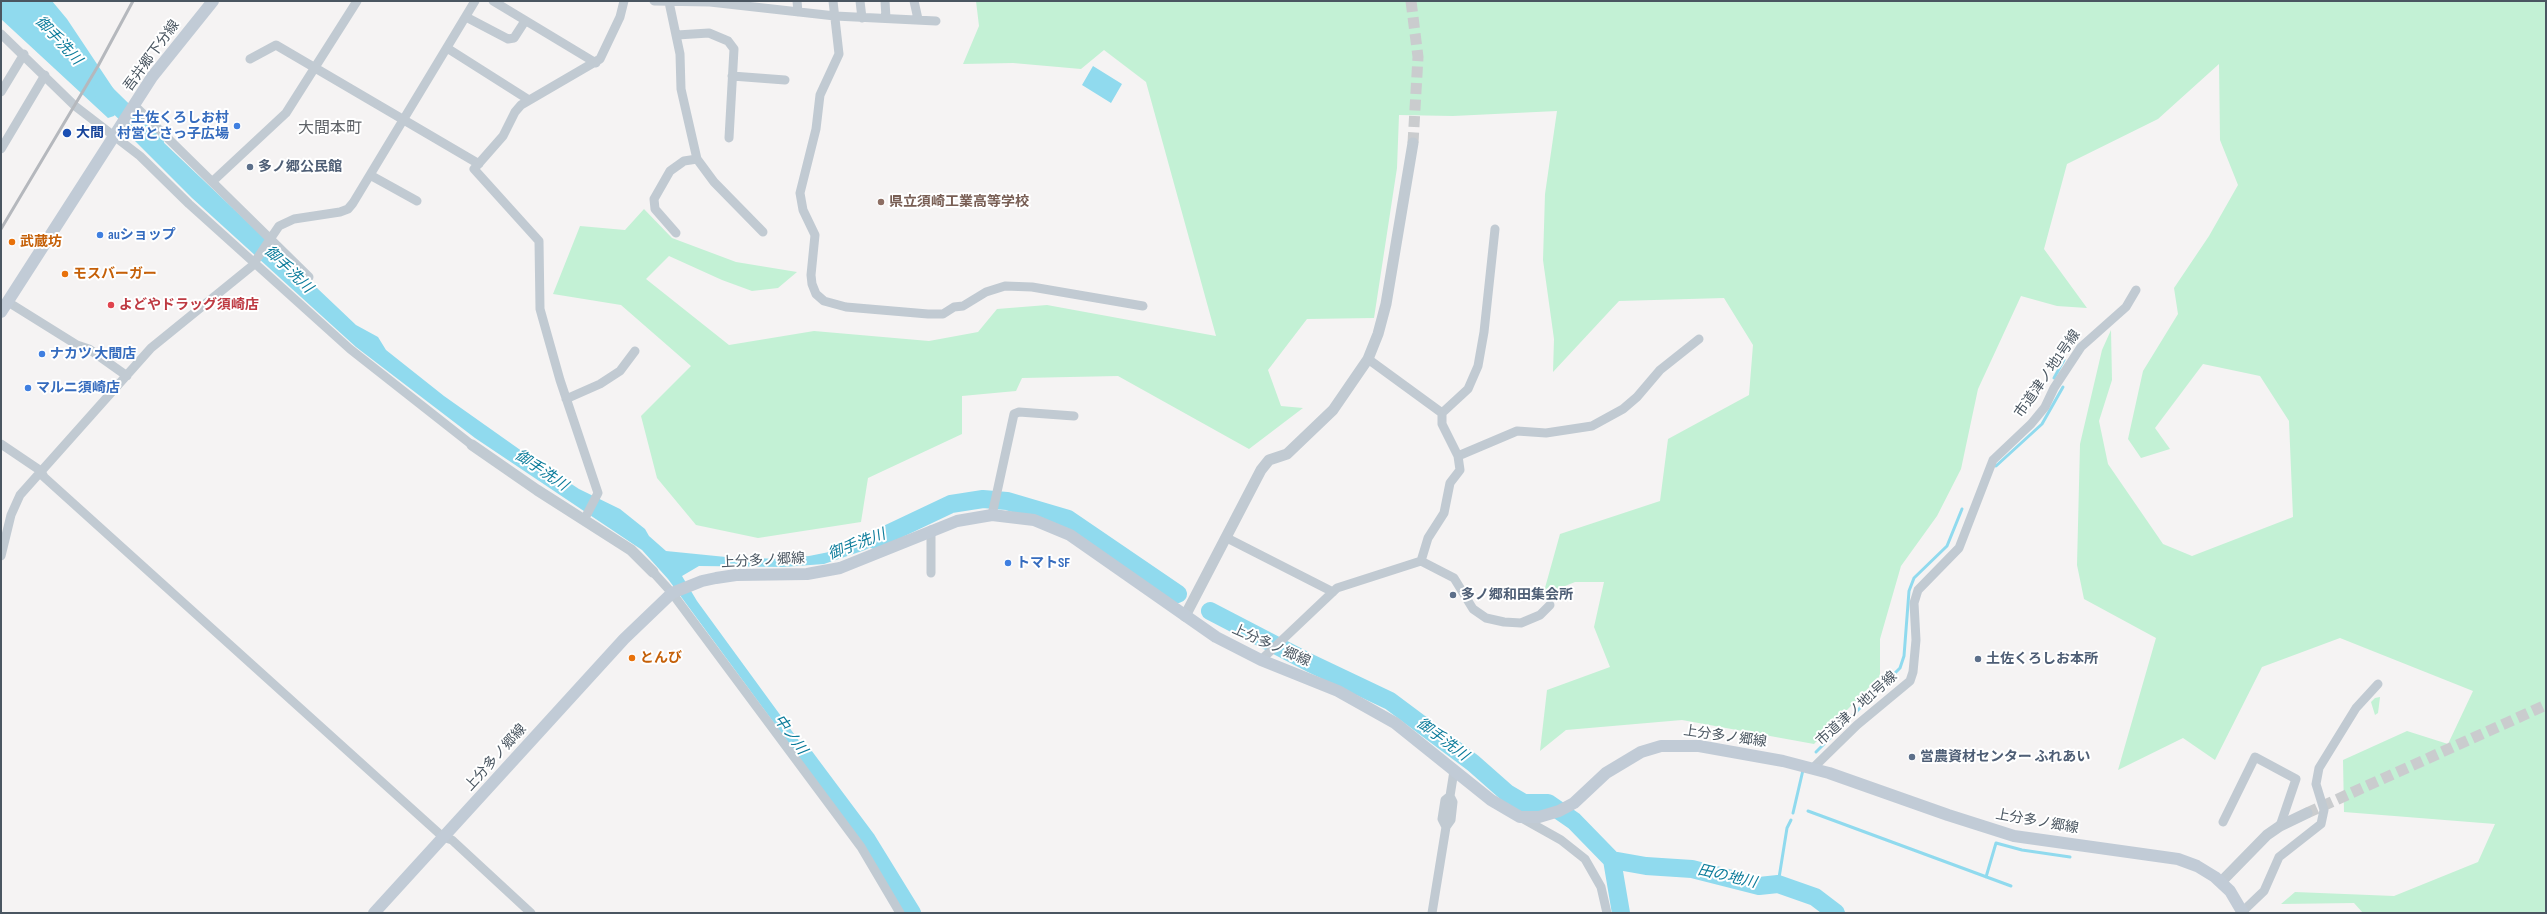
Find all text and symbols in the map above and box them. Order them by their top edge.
water label: 御手洗川 [31,13,85,69]
street label: 吾井郷下分線 [121,17,183,95]
place label: 土佐くろしお村 村営とさっ子広場 [117,110,229,142]
district label: 大間本町 [298,119,362,139]
marker: 土佐くろしお村 村営とさっ子広場 [232,121,242,131]
place label: 大間 [76,125,104,141]
marker: 大間 [61,127,73,139]
place label: 多ノ郷公民館 [258,159,342,175]
marker: 多ノ郷公民館 [245,162,255,172]
place label: 県立須崎工業高等学校 [889,194,1029,210]
marker: 県立須崎工業高等学校 [876,197,886,207]
place label: auショップ [108,227,176,243]
marker: auショップ [95,230,105,240]
place label: 武蔵坊 [20,234,62,250]
marker: 武蔵坊 [7,237,17,247]
water label: 御手洗川 [260,243,316,297]
place label: モスバーガー [73,266,157,282]
marker: モスバーガー [60,269,70,279]
place label: よどやドラッグ須崎店 [119,297,259,313]
marker: よどやドラッグ須崎店 [106,300,116,310]
street label: 市道津ノ地1号線 [2012,327,2084,421]
place label: ナカツ 大間店 [50,346,136,362]
marker: ナカツ 大間店 [37,349,47,359]
place label: マルニ須崎店 [36,380,120,396]
marker: マルニ須崎店 [23,383,33,393]
water label: 御手洗川 [511,447,571,495]
water label: 御手洗川 [826,526,888,564]
street label: 上分多ノ郷線 [721,550,805,572]
place label: トマトSF [1016,555,1070,571]
marker: トマトSF [1003,558,1013,568]
place label: 多ノ郷和田集会所 [1461,587,1573,603]
marker: 多ノ郷和田集会所 [1448,590,1458,600]
street label: 上分多ノ郷線 [1229,621,1313,671]
place label: とんび [640,650,682,666]
place label: 土佐くろしお本所 [1986,651,2098,667]
marker: とんび [627,653,637,663]
marker: 土佐くろしお本所 [1973,654,1983,664]
street label: 市道津ノ地1号線 [1813,668,1901,750]
water label: 中ノ川 [769,712,811,758]
water label: 御手洗川 [1413,715,1471,765]
street label: 上分多ノ郷線 [462,721,530,795]
street label: 上分多ノ郷線 [1682,723,1768,751]
place label: 営農資材センター ふれあい [1920,749,2090,765]
marker: 営農資材センター ふれあい [1907,752,1917,762]
street label: 上分多ノ郷線 [1994,806,2080,838]
water label: 田の地川 [1696,861,1758,893]

